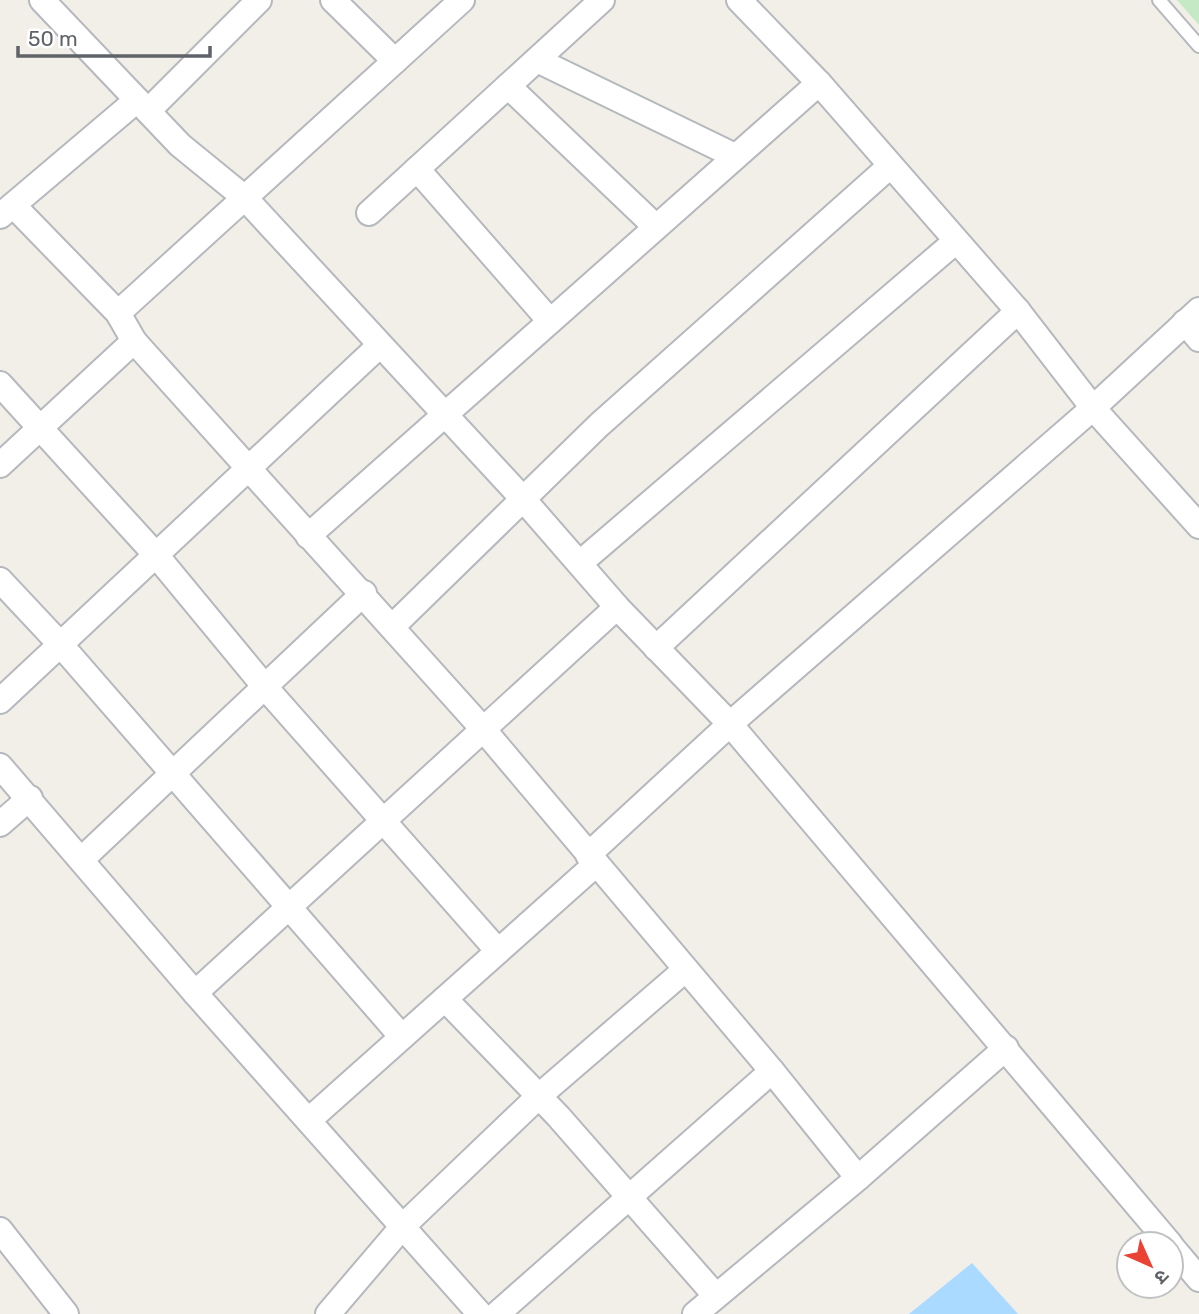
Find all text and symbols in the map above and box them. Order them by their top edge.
scale bar [18,14,210,58]
text: 50 m [28,26,78,51]
north arrow [1115,1230,1185,1300]
text: उ [1149,1265,1174,1289]

